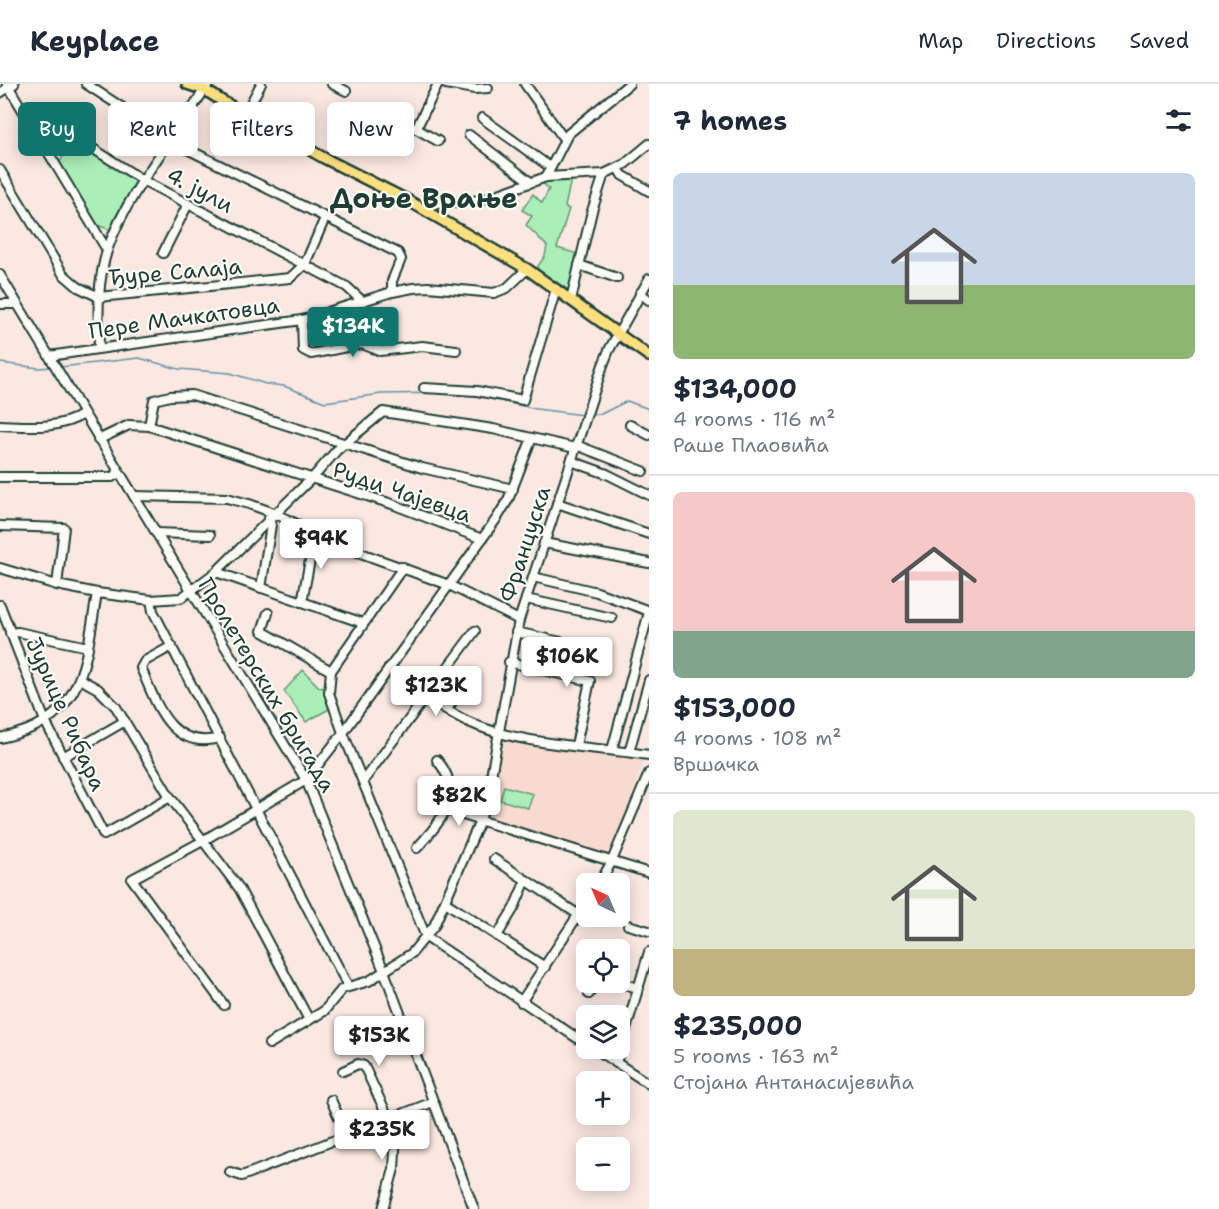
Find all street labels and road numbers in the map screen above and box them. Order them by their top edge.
street label: 4. јули [161,160,239,220]
street label: Ђуре Салаја [107,252,243,292]
street label: Пере Мачкатовца [87,290,282,346]
street label: Руди Чајевца [329,455,475,529]
street label: Француска [493,482,557,606]
street label: Пролетерских бригада [191,573,343,798]
street label: Јурице Рибара [19,633,113,796]

